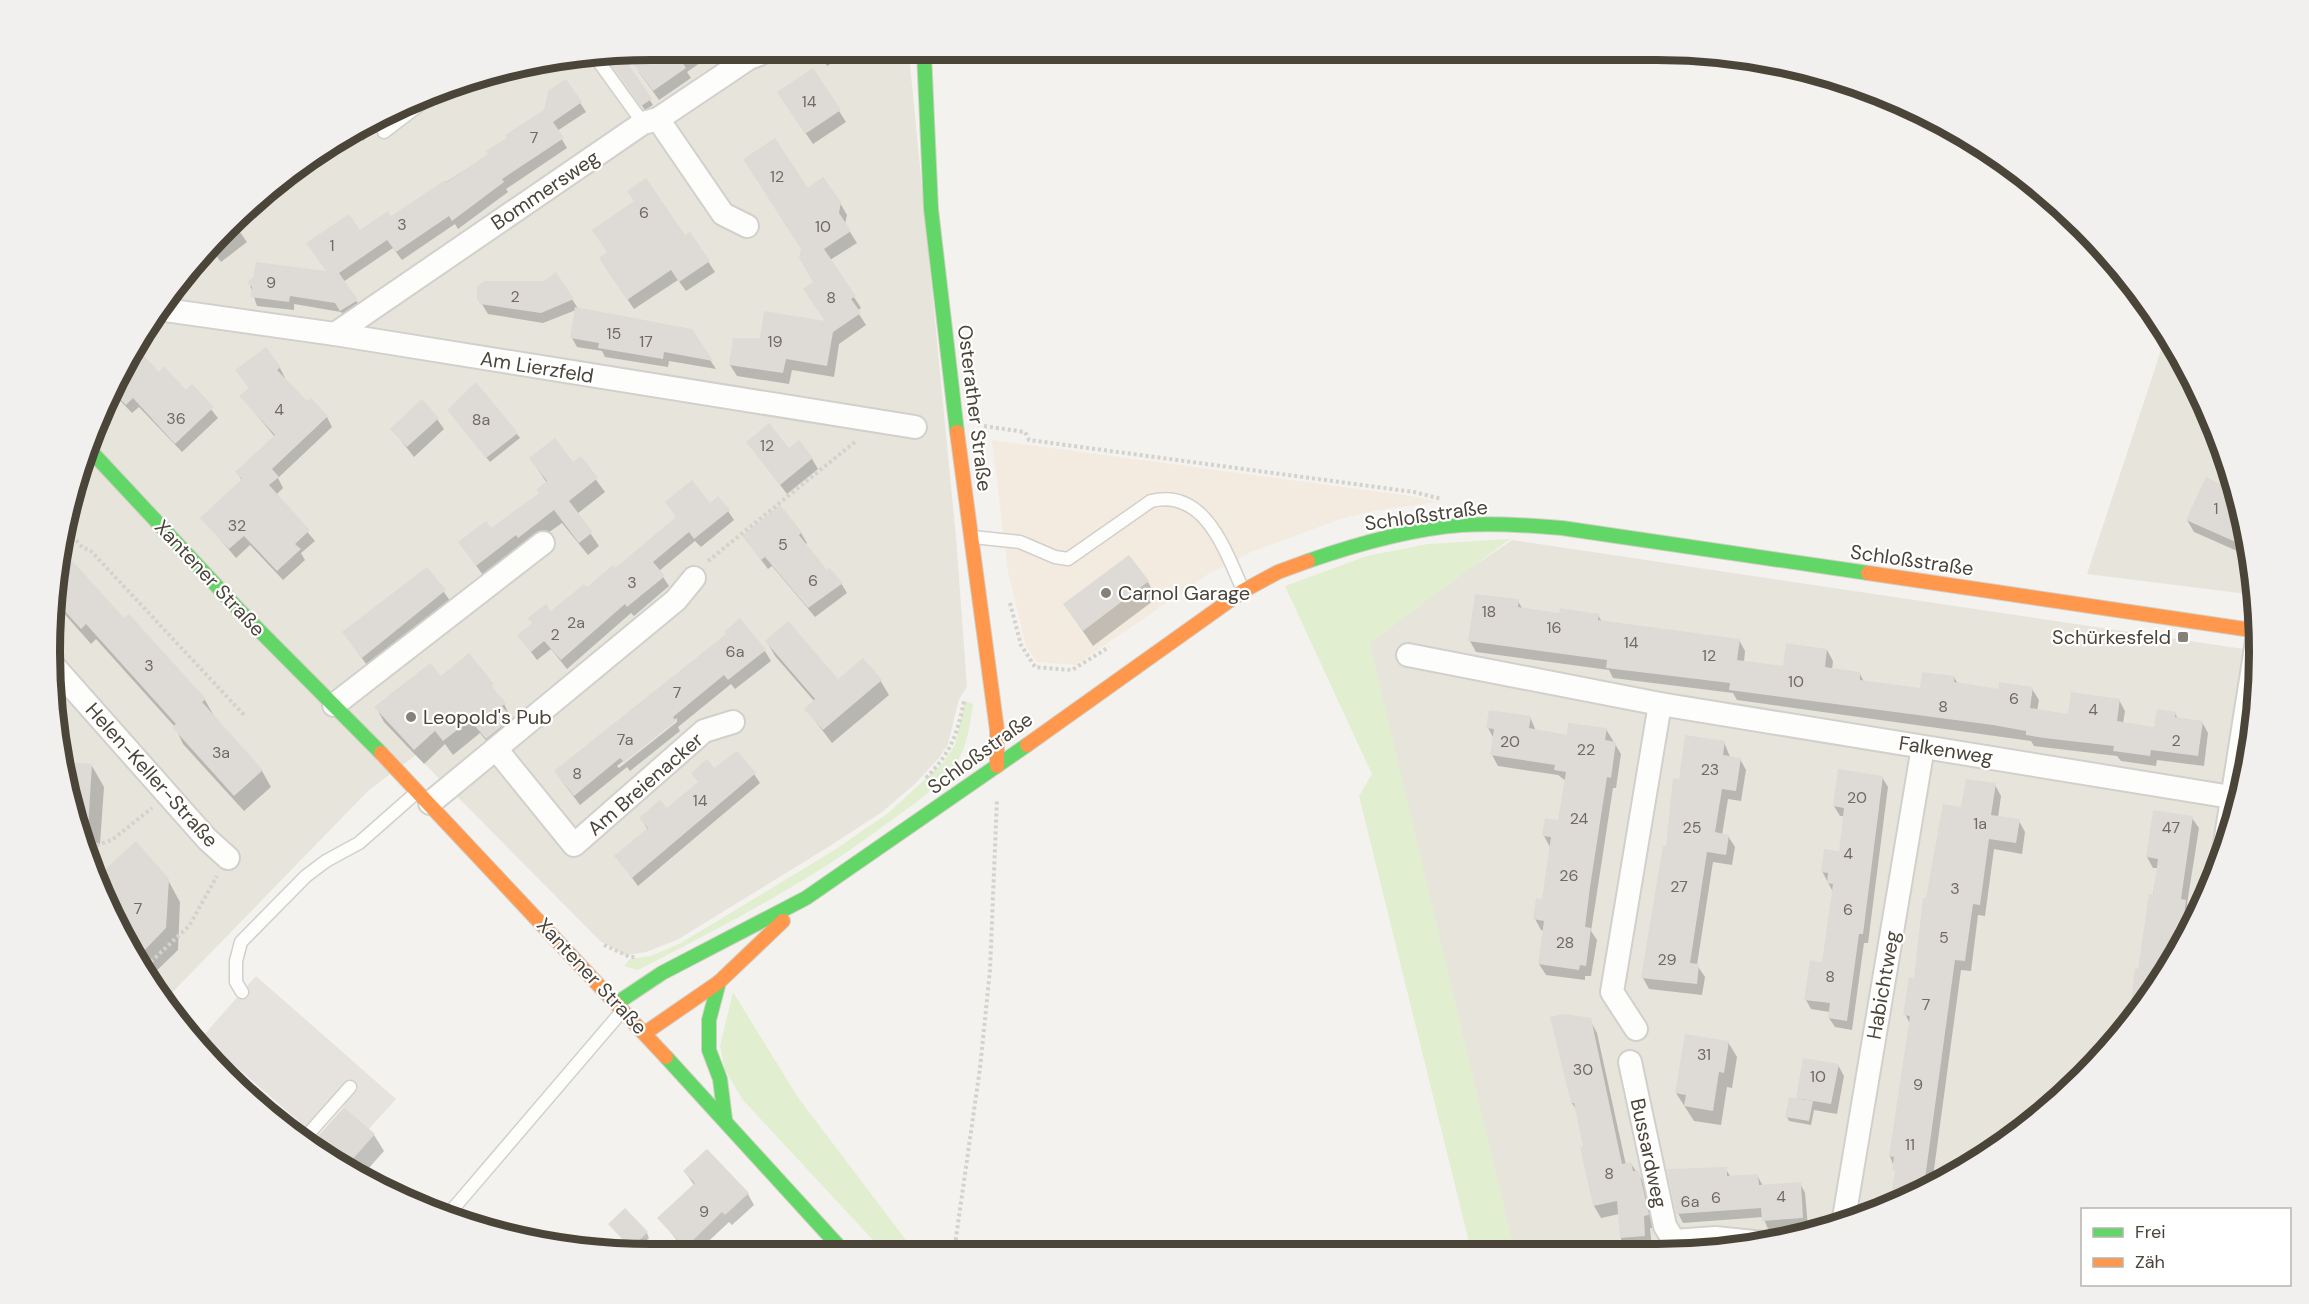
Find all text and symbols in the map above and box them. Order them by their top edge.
house number: 14 [802,91,817,112]
house number: 7 [530,127,538,148]
street label: Bommersweg [486,144,604,236]
house number: 12 [770,166,784,187]
house number: 6 [639,202,649,223]
house number: 3 [397,214,407,235]
house number: 10 [815,216,831,237]
house number: 1 [330,235,335,256]
house number: 9 [266,272,276,293]
house number: 2 [510,286,520,307]
house number: 8 [826,287,836,308]
house number: 15 [607,323,621,344]
street label: Osterather Straße [952,323,998,493]
house number: 17 [639,331,653,352]
house number: 19 [767,331,783,352]
street label: Am Lierzfeld [478,345,596,389]
house number: 4 [274,399,284,420]
house number: 36 [166,408,186,429]
house number: 8a [472,409,490,430]
house number: 12 [760,435,774,456]
street label: Schloßstraße [1363,493,1489,537]
house number: 1 [2214,498,2219,519]
street label: Xantener Straße [149,514,271,642]
house number: 32 [228,515,246,536]
house number: 5 [778,534,788,555]
street label: Schloßstraße [1849,538,1975,582]
house number: 6 [808,570,818,591]
house number: 3 [627,572,637,593]
place label: Carnol Garage [1118,580,1250,606]
marker: Carnol Garage [1099,586,1113,600]
house number: 18 [1482,601,1496,622]
house number: 2a [567,612,585,633]
house number: 16 [1546,617,1562,638]
house number: 2 [550,624,560,645]
place label: Schürkesfeld [2052,624,2171,650]
marker: Schürkesfeld [2176,630,2190,644]
house number: 14 [1624,632,1639,653]
house number: 6a [726,641,744,662]
house number: 12 [1702,645,1716,666]
house number: 3 [144,655,154,676]
house number: 10 [1788,671,1804,692]
house number: 7 [673,682,681,703]
house number: 6 [2009,688,2019,709]
house number: 8 [1938,696,1948,717]
street label: Helen-Keller-Straße [80,697,224,853]
house number: 4 [2088,699,2098,720]
place label: Leopold's Pub [423,704,552,730]
street label: Schloßstraße [922,706,1038,800]
marker: Leopold's Pub [404,710,418,724]
street label: Am Breienacker [582,727,708,841]
house number: 7a [617,729,633,750]
street label: Falkenweg [1897,730,1995,770]
house number: 2 [2171,730,2181,751]
house number: 20 [1500,731,1520,752]
house number: 22 [1577,739,1595,760]
house number: 3a [212,742,230,763]
house number: 23 [1701,759,1719,780]
house number: 8 [572,763,582,784]
house number: 20 [1847,787,1867,808]
house number: 14 [693,790,708,811]
house number: 24 [1570,808,1589,829]
house number: 1a [1973,813,1987,834]
house number: 25 [1683,817,1701,838]
house number: 47 [2162,817,2180,838]
house number: 4 [1843,843,1853,864]
house number: 26 [1559,865,1579,886]
house number: 27 [1670,876,1688,897]
house number: 3 [1950,878,1960,899]
house number: 7 [134,898,142,919]
house number: 6 [1843,899,1853,920]
street label: Xantener Straße [531,912,653,1040]
house number: 5 [1939,927,1949,948]
street label: Habichtweg [1861,929,1905,1041]
house number: 28 [1556,932,1574,953]
house number: 29 [1657,949,1677,970]
house number: 8 [1825,966,1835,987]
house number: 7 [1922,994,1930,1015]
house number: 31 [1697,1044,1711,1065]
house number: 30 [1573,1059,1593,1080]
house number: 10 [1810,1066,1826,1087]
house number: 9 [1913,1074,1923,1095]
street label: Bussardweg [1625,1096,1673,1210]
house number: 11 [1905,1134,1915,1155]
house number: 8 [1604,1163,1614,1184]
house number: 4 [1776,1186,1786,1207]
house number: 6 [1711,1187,1721,1208]
house number: 6a [1681,1191,1699,1212]
house number: 9 [699,1201,709,1222]
legend [2081,1208,2291,1286]
text: Frei [2135,1220,2166,1244]
text: Zäh [2135,1250,2165,1274]

